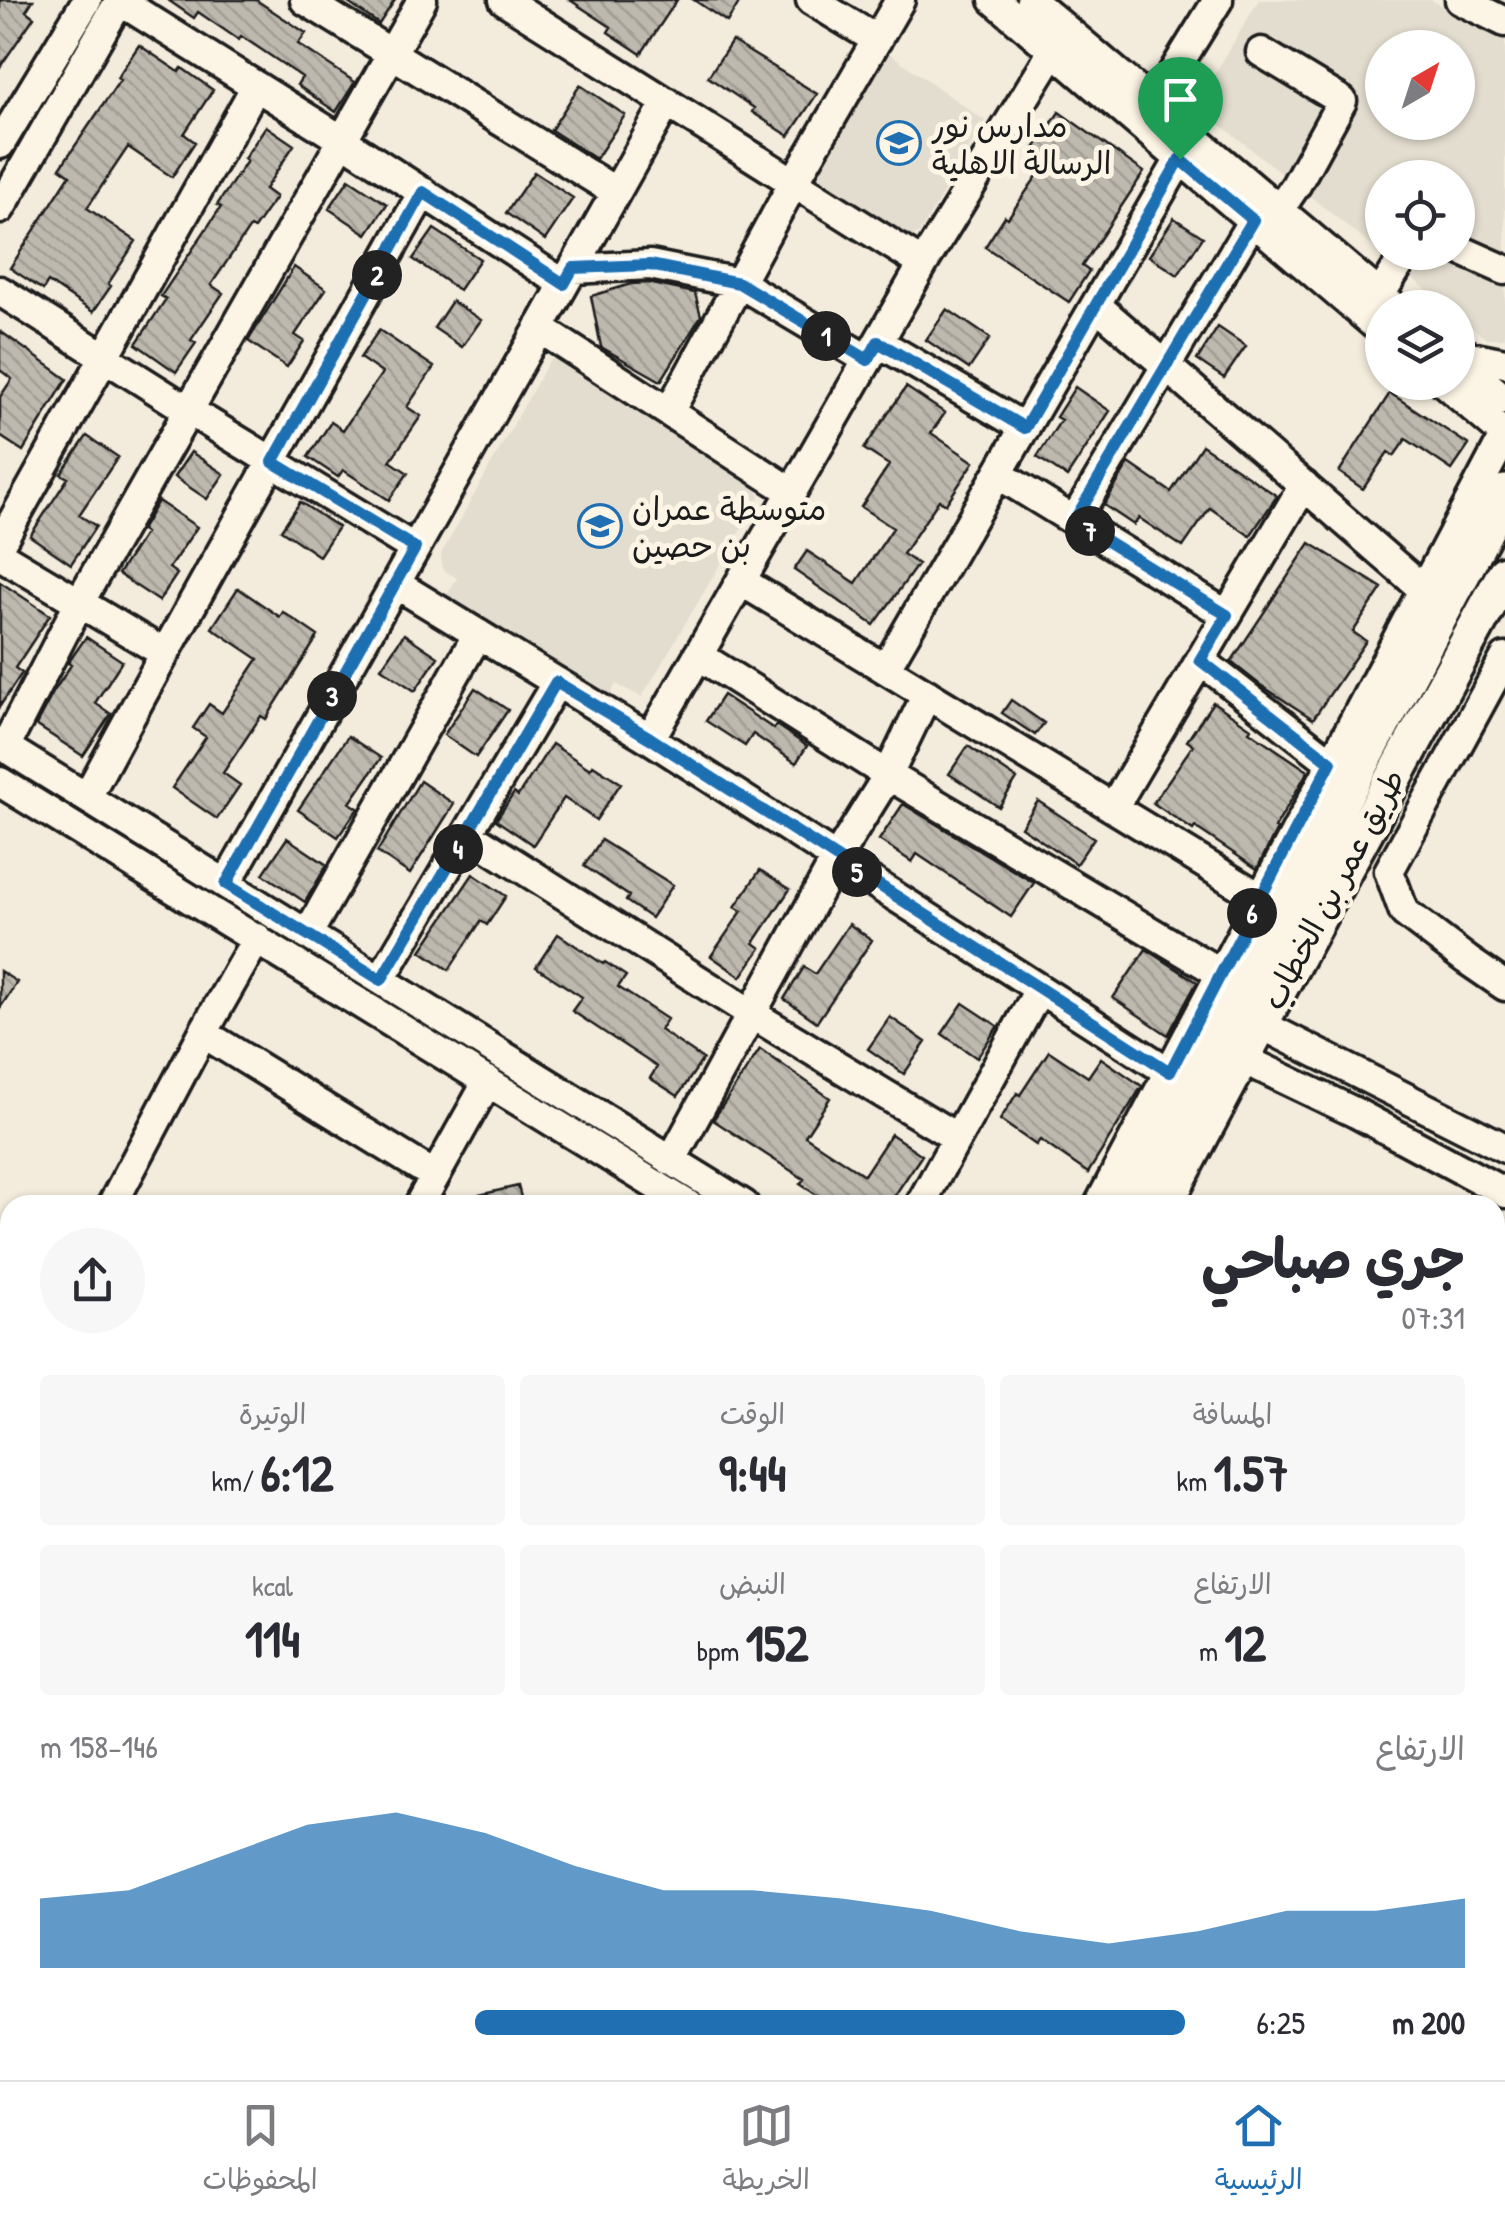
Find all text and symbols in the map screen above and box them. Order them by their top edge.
north arrow [1365,30,1475,140]
map controls [1365,30,1475,400]
pin [1138,57,1223,160]
icon: arrive [1153,72,1208,127]
place label: مدارس نور الرسالة الاهلية [931,104,1112,184]
school or university icon: مدارس نور الرسالة الاهلية [876,120,922,166]
button: locate [1365,160,1475,270]
pin: 2 [352,250,402,300]
text: 2 [370,256,384,294]
button: layers [1365,290,1475,400]
pin: 1 [801,311,851,361]
text: 1 [821,317,831,355]
place label: متوسطة عمران بن حصين [632,487,826,567]
school or university icon: متوسطة عمران بن حصين [577,503,623,549]
pin: 7 [1065,506,1115,556]
text: 7 [1083,512,1097,550]
pin: 3 [307,671,357,721]
text: 3 [326,677,338,715]
street label: طريق عمر بن الخطاب [1251,761,1415,1017]
pin: 4 [433,824,483,874]
text: 4 [453,830,463,868]
pin: 5 [832,847,882,897]
text: 5 [851,853,863,891]
pin: 6 [1227,888,1277,938]
text: 6 [1246,894,1258,932]
text: جري صباحي [1201,1221,1465,1295]
button: share [40,1228,145,1333]
text: 07:31 [1401,1296,1465,1339]
text: الوتيرة [239,1395,306,1433]
text: الوقت [720,1395,785,1433]
text: المسافة [1193,1395,1272,1433]
text: 6:12 [260,1439,334,1507]
text: 9:44 [719,1439,786,1507]
text: 1.57 [1214,1439,1288,1507]
text: /km [211,1462,260,1500]
text: km [1177,1462,1214,1500]
text: النبض [719,1565,786,1603]
text: الارتفاع [1193,1565,1272,1603]
text: kcal [252,1567,293,1605]
text: 114 [245,1605,300,1673]
text: 152 [746,1609,808,1677]
text: 12 [1224,1609,1266,1677]
text: bpm [697,1632,746,1670]
text: m [1199,1632,1224,1670]
text: 146–158 m [40,1725,158,1768]
text: الارتفاع [1375,1727,1465,1770]
text: 6:25 [1256,2001,1305,2044]
text: 200 m [1392,2001,1465,2044]
tab: المحفوظات [202,2098,318,2204]
tab: الخريطة [723,2098,810,2204]
tab: الرئيسية [1215,2098,1303,2204]

